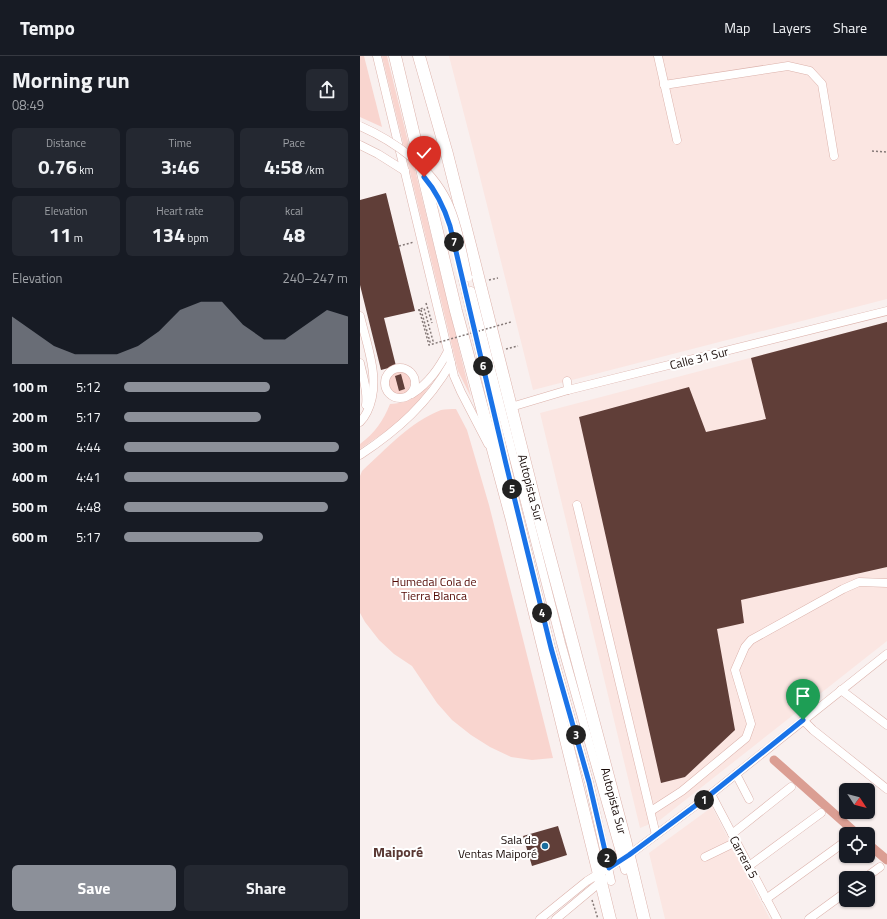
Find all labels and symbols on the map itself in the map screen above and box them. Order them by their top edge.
pin [407,136,441,177]
pin: 7 [444,232,464,252]
street label: Calle 31 Sur [668,342,730,374]
pin: 6 [473,356,493,376]
street label: Autopista Sur [514,452,549,523]
pin: 5 [502,479,522,499]
park label: Humedal Cola de Tierra Blanca [392,572,476,605]
pin: 4 [532,603,552,623]
pin [786,679,820,720]
pin: 3 [566,725,586,745]
street label: Autopista Sur [597,765,633,836]
north arrow [839,783,875,819]
pin: 1 [694,790,714,810]
place label: Sala de Ventas Maiporé [458,830,537,863]
street label: Carrera 5 [725,832,763,882]
district label: Maiporé [373,841,423,862]
marker: Sala de Ventas Maiporé [540,841,550,851]
pin: 2 [597,848,617,868]

